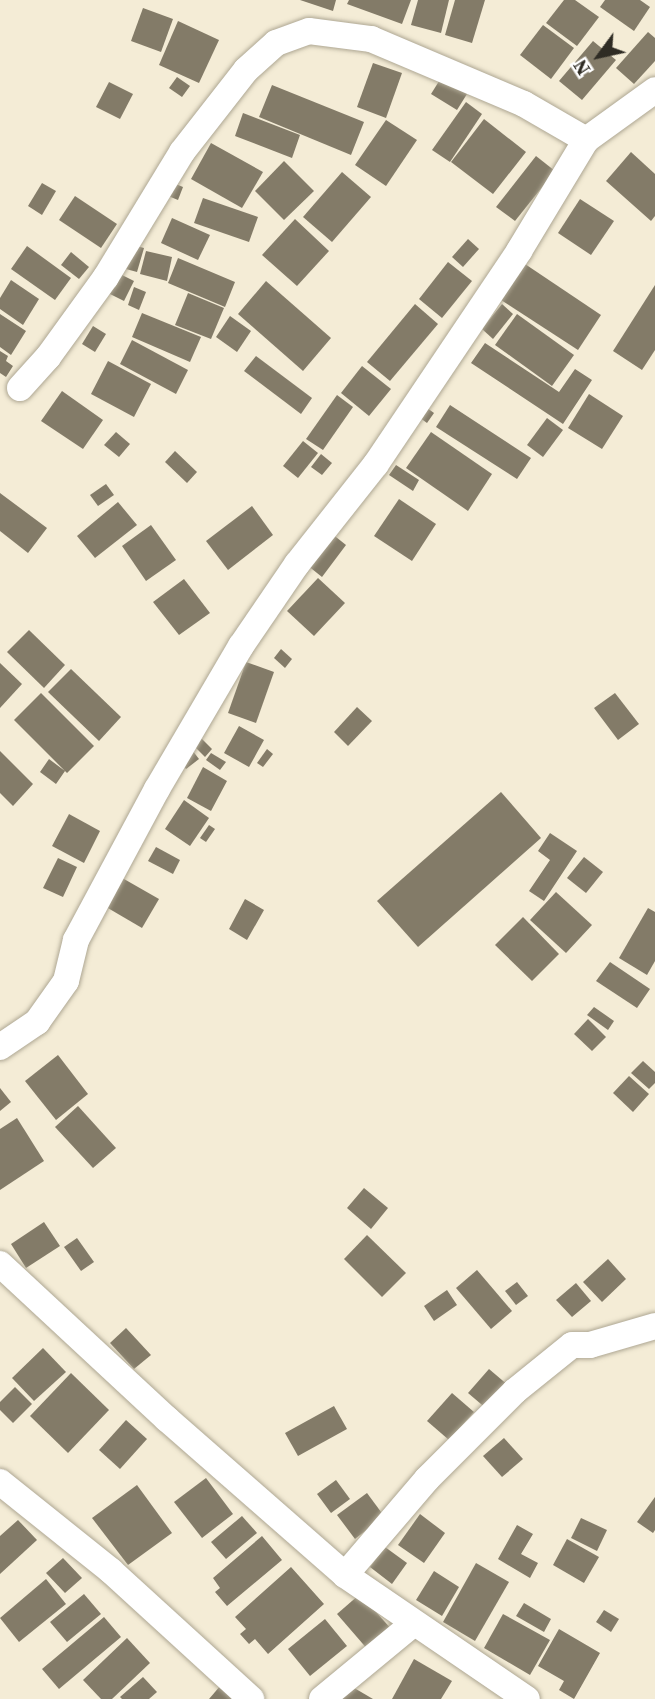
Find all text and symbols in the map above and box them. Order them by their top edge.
north arrow [564,21,634,91]
text: N [567,55,596,80]

